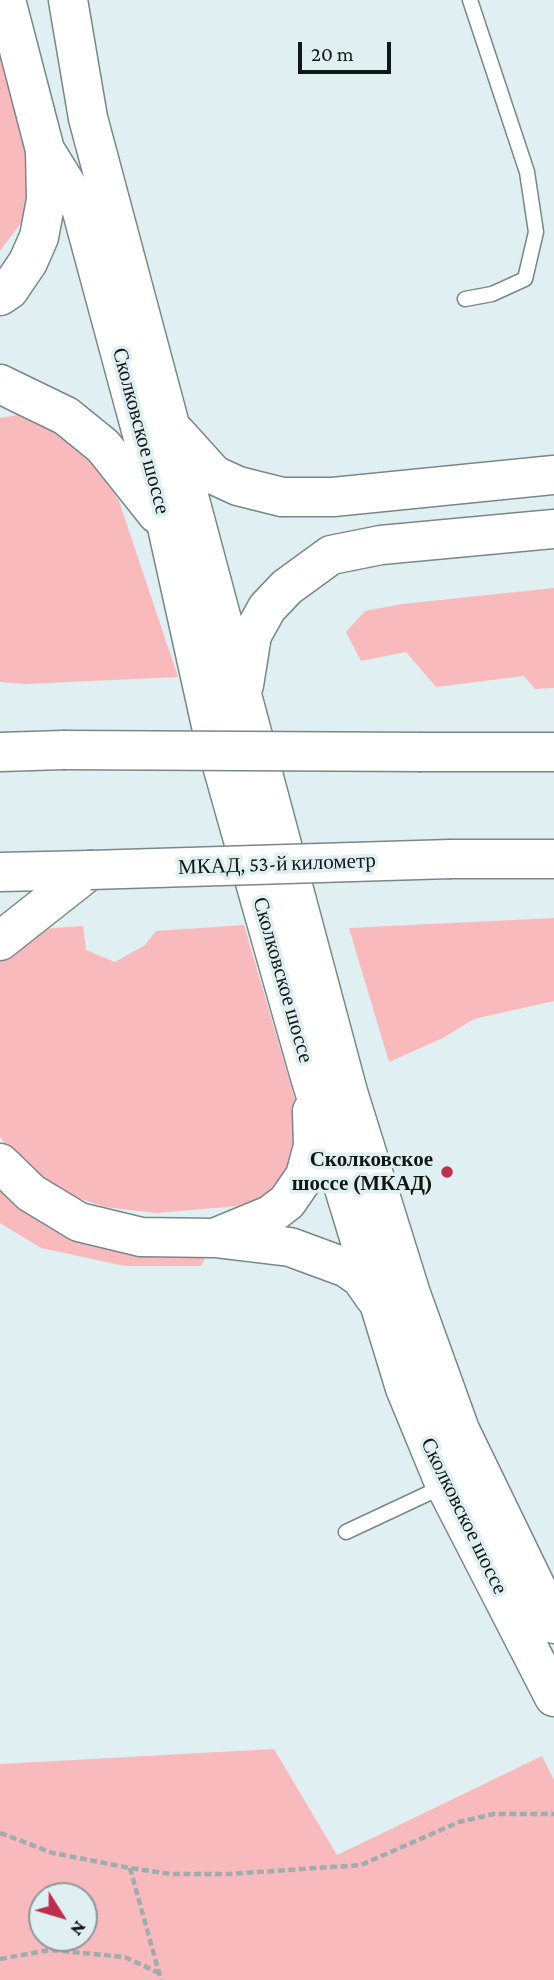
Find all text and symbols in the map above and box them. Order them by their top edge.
scale bar [302,28,395,72]
text: 20 m [311,42,354,66]
street label: Сколковское шоссе [107,345,175,517]
street label: МКАД, 53-й километр [178,848,376,880]
street label: Сколковское шоссе [247,894,319,1066]
place label: Сколковское шоссе (МКАД) [292,1147,433,1197]
marker: Сколковское шоссе (МКАД) [439,1164,455,1180]
street label: Сколковское шоссе [415,1434,513,1598]
north arrow [28,1882,98,1952]
text: N [66,1917,91,1940]

